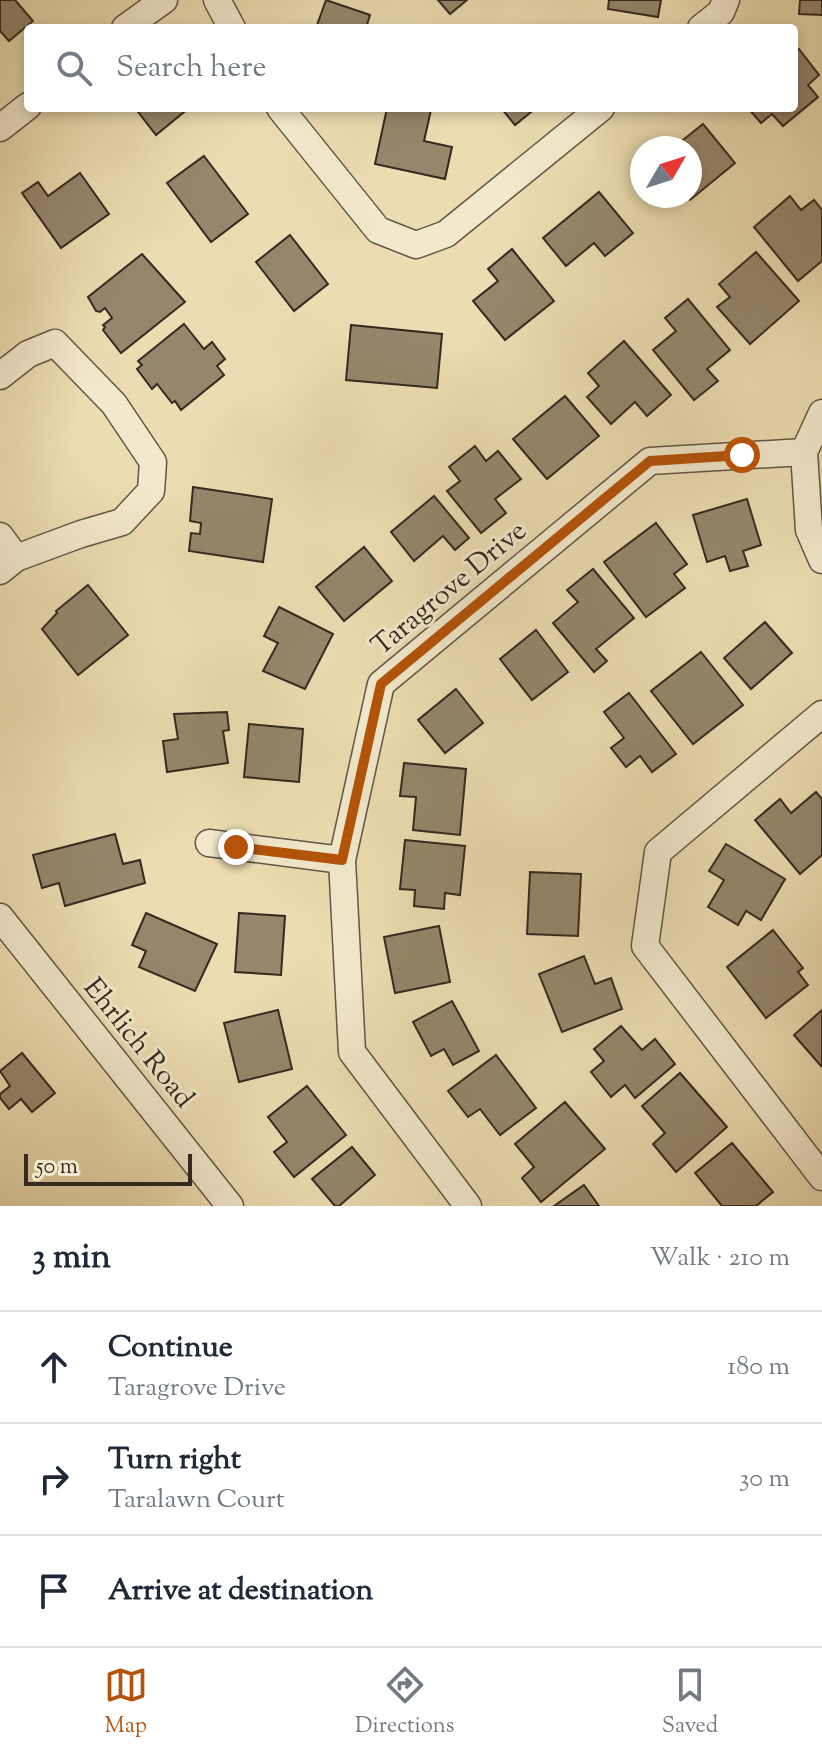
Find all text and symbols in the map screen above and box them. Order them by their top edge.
search box [24,24,798,112]
icon: search [52,46,96,90]
text: Search here [116,47,266,90]
north arrow [630,136,702,208]
route start [724,437,760,473]
street label: Taragrove Drive [364,512,536,666]
route end [218,829,254,865]
street label: Ehrlich Road [73,970,203,1118]
scale bar [24,1150,192,1186]
text: 50 m [36,1152,78,1184]
text: 3 min [32,1234,111,1283]
text: Walk · 210 m [650,1240,790,1277]
text: Continue [108,1327,233,1370]
icon: ahead [32,1345,76,1389]
text: 180 m [727,1349,790,1386]
text: Taragrove Drive [108,1370,286,1407]
text: Turn right [108,1439,241,1482]
icon: right [32,1457,76,1501]
text: 30 m [739,1461,790,1498]
text: Taralawn Court [108,1482,285,1519]
icon: arrive [32,1569,76,1613]
text: Arrive at destination [108,1570,373,1613]
tab: Map [104,1663,148,1743]
tab: Directions [355,1663,454,1743]
tab: Saved [662,1663,718,1743]

